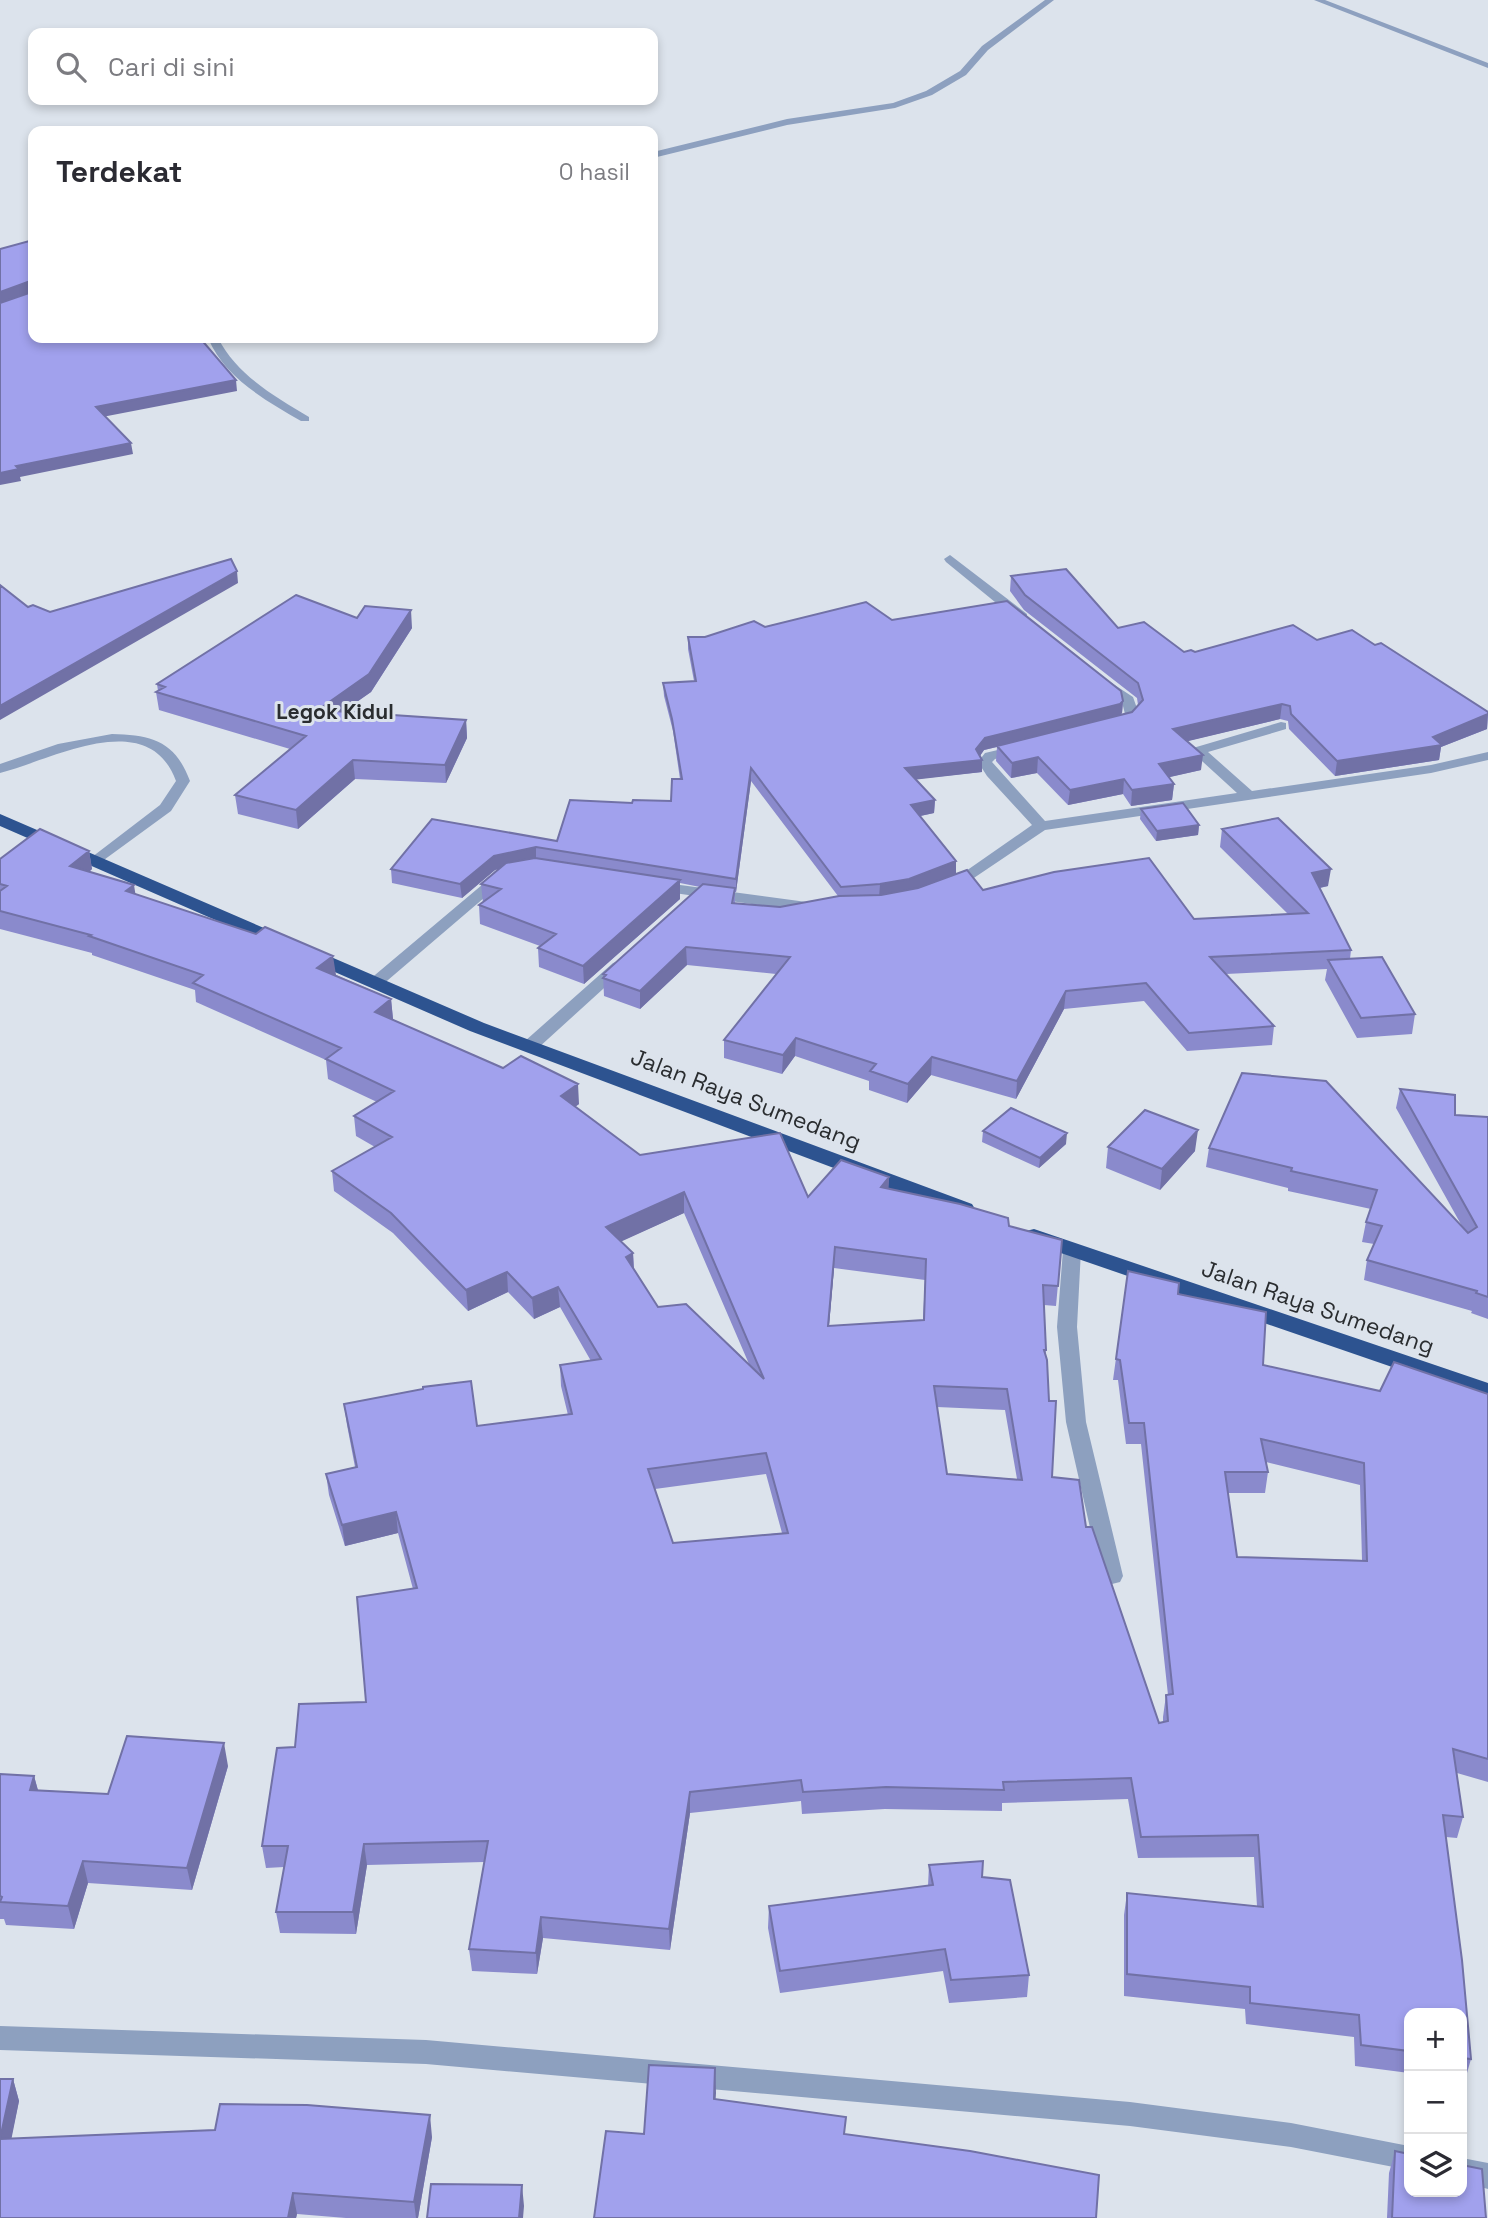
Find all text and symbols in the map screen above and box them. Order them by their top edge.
search box [28,28,658,105]
icon: search [52,48,90,86]
text: Cari di sini [108,50,235,84]
text: Terdekat [56,152,182,191]
text: 0 hasil [559,157,630,187]
district label: Legok Kidul [276,698,394,725]
street label: Jalan Raya Sumedang [627,1041,865,1157]
street label: Jalan Raya Sumedang [1198,1253,1438,1361]
map controls [1404,2008,1467,2197]
button: + [1404,2008,1467,2071]
button: − [1404,2071,1467,2134]
button: layers [1404,2134,1467,2197]

